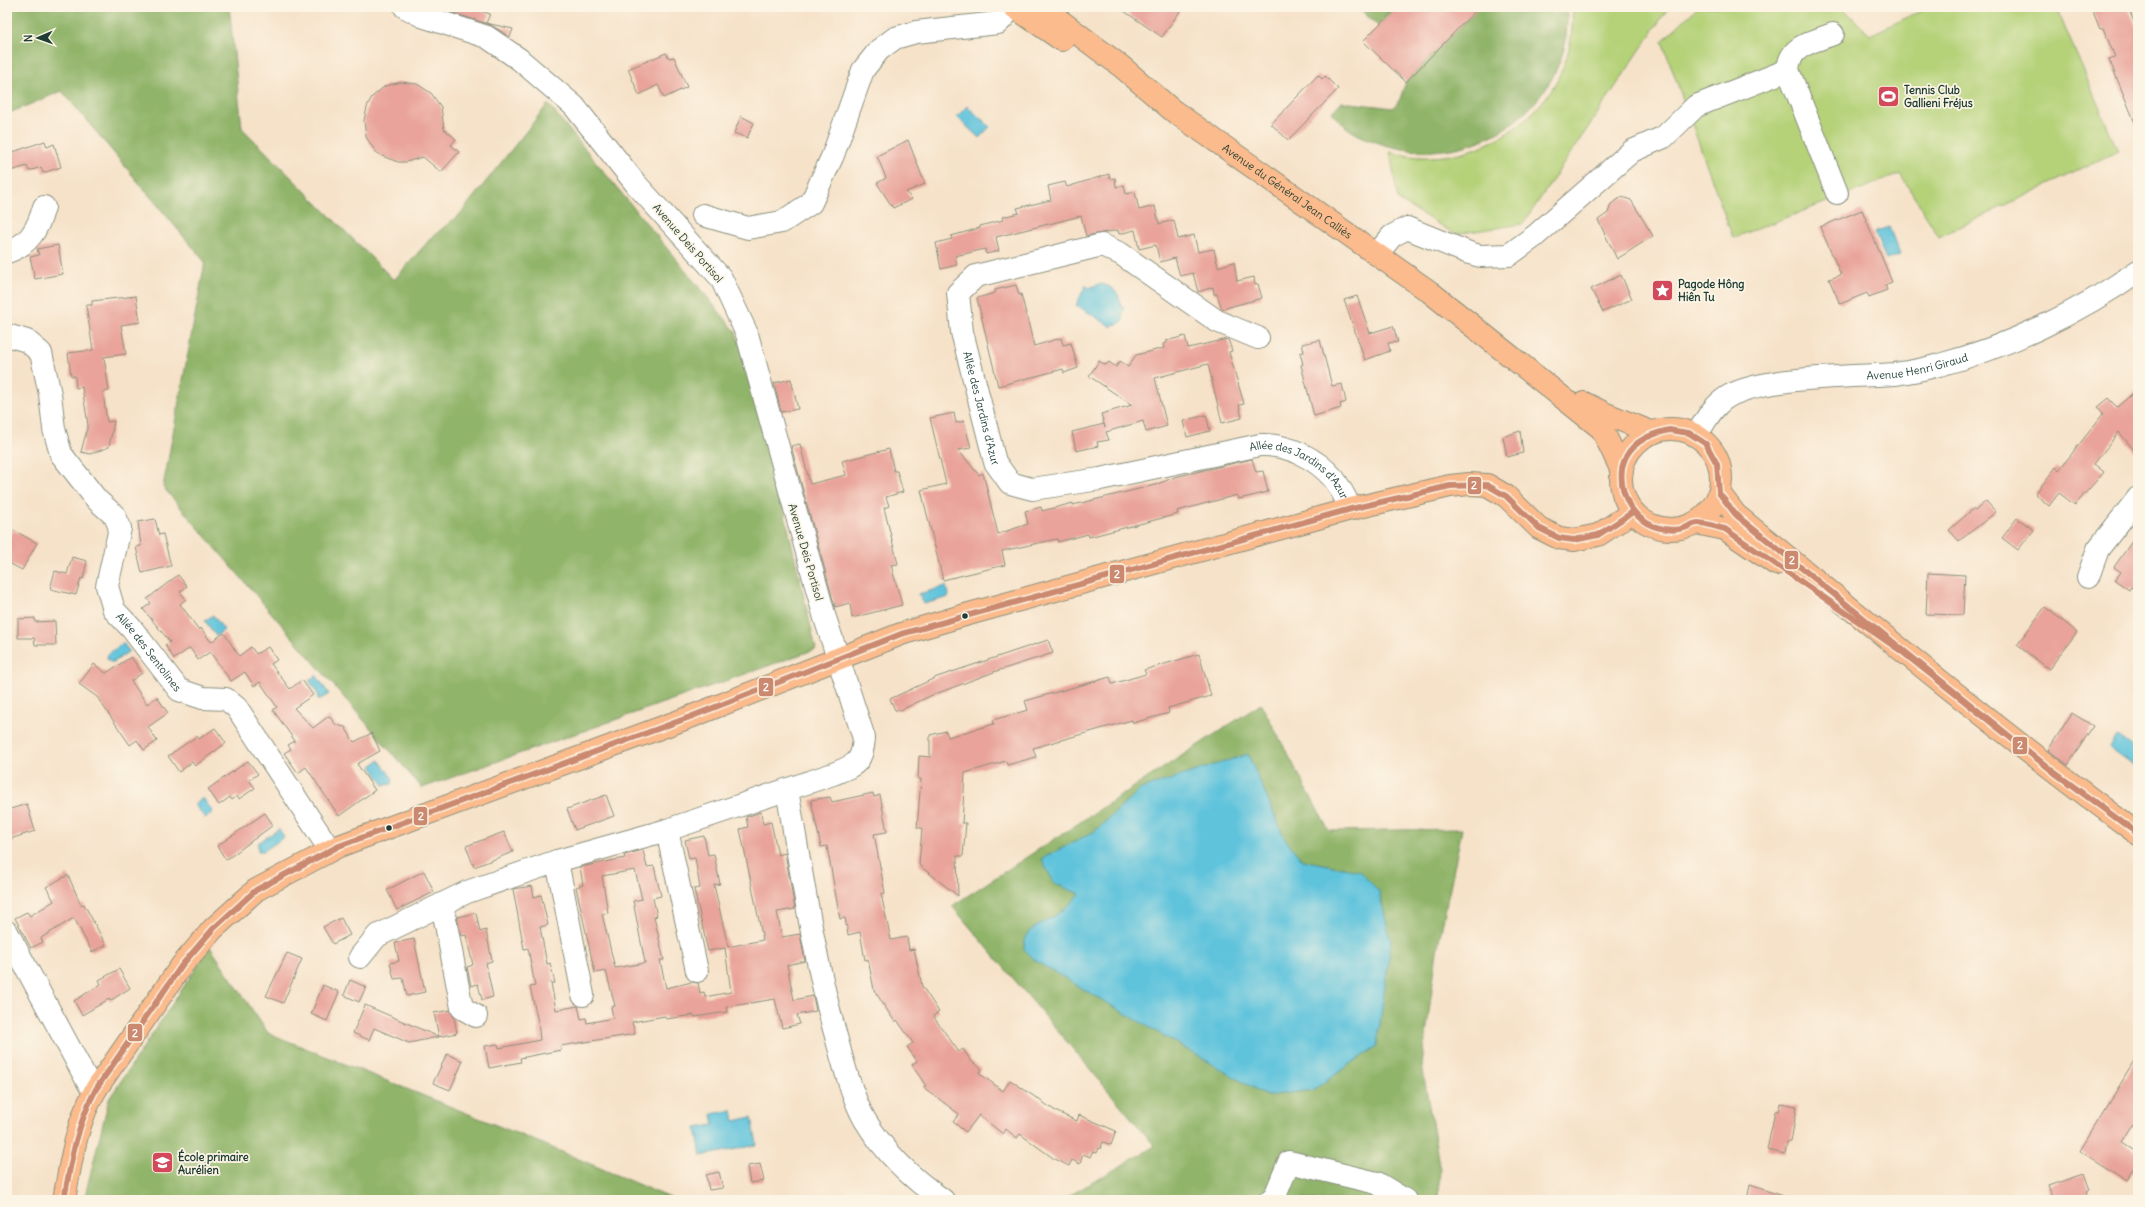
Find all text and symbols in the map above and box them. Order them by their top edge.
north arrow [18,18,58,58]
text: N [21,34,35,42]
sports icon: Tennis Club Gallieni Fréjus [1875,83,1901,109]
place label: Tennis Club Gallieni Fréjus [1904,83,1973,110]
street label: Avenue du Général Jean Calliès [1220,141,1355,242]
street label: Avenue Deis Portisol [650,201,726,285]
place icon: Pagode Hông Hiên Tu [1649,277,1675,303]
place label: Pagode Hông Hiên Tu [1678,277,1744,304]
street label: Allée des Jardins d'Azur [960,350,1003,469]
street label: Avenue Henri Giraud [1866,350,1970,382]
street label: Allée des Jardins d'Azur [1248,438,1352,502]
line badge: 2 [1467,476,1482,495]
text: 2 [1471,478,1477,492]
street label: Avenue Deis Portisol [785,502,827,602]
line badge: 2 [1784,550,1799,570]
text: 2 [1789,553,1795,567]
line badge: 2 [1109,564,1125,584]
text: 2 [1114,567,1120,581]
street label: Allée des Sentolines [113,610,184,694]
unlabelled marker [960,611,970,621]
line badge: 2 [758,677,774,697]
text: 2 [763,680,769,694]
line badge: 2 [2012,736,2028,755]
text: 2 [2017,738,2023,752]
line badge: 2 [413,806,428,826]
text: 2 [418,809,424,823]
unlabelled marker [384,823,394,833]
line badge: 2 [127,1023,143,1042]
text: 2 [132,1026,138,1040]
place label: École primaire Aurélien [178,1149,249,1177]
school or university icon: École primaire Aurélien [150,1150,176,1176]

